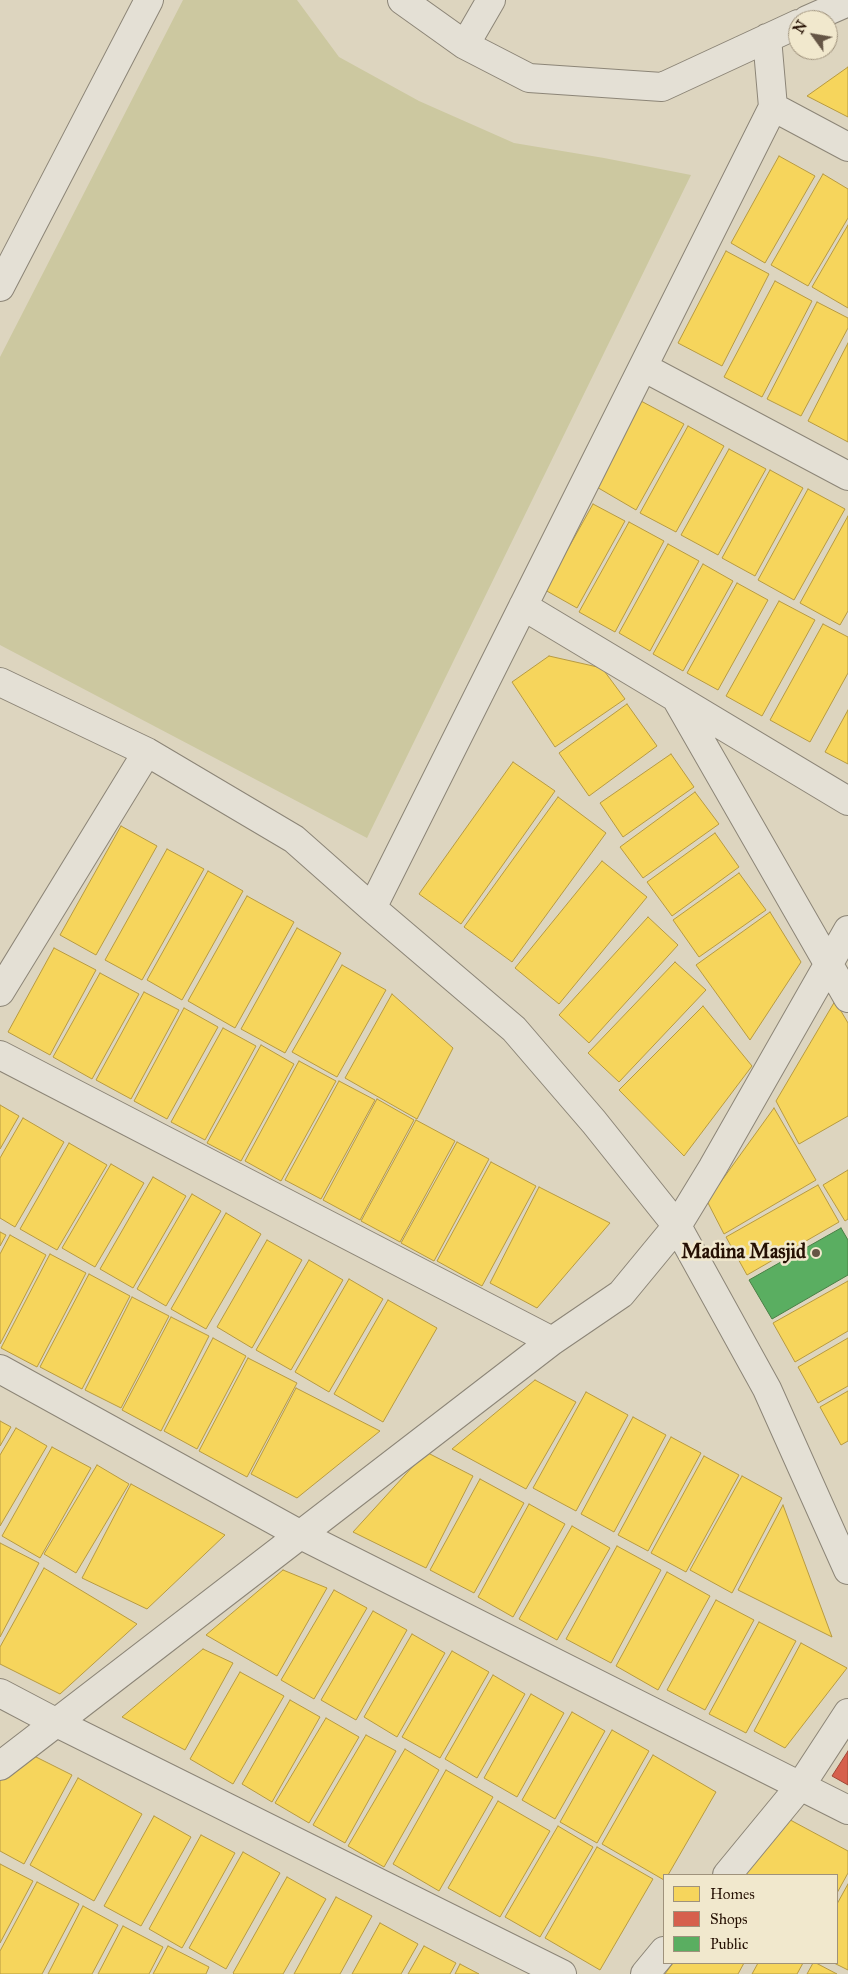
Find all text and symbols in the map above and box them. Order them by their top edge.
north arrow [788,10,838,60]
text: N [790,18,811,37]
place label: Madina Masjid [681,1241,806,1265]
marker: Madina Masjid [810,1247,822,1259]
legend [663,1874,838,1964]
text: Homes [710,1885,755,1903]
text: Shops [710,1910,748,1928]
text: Public [710,1935,748,1953]

